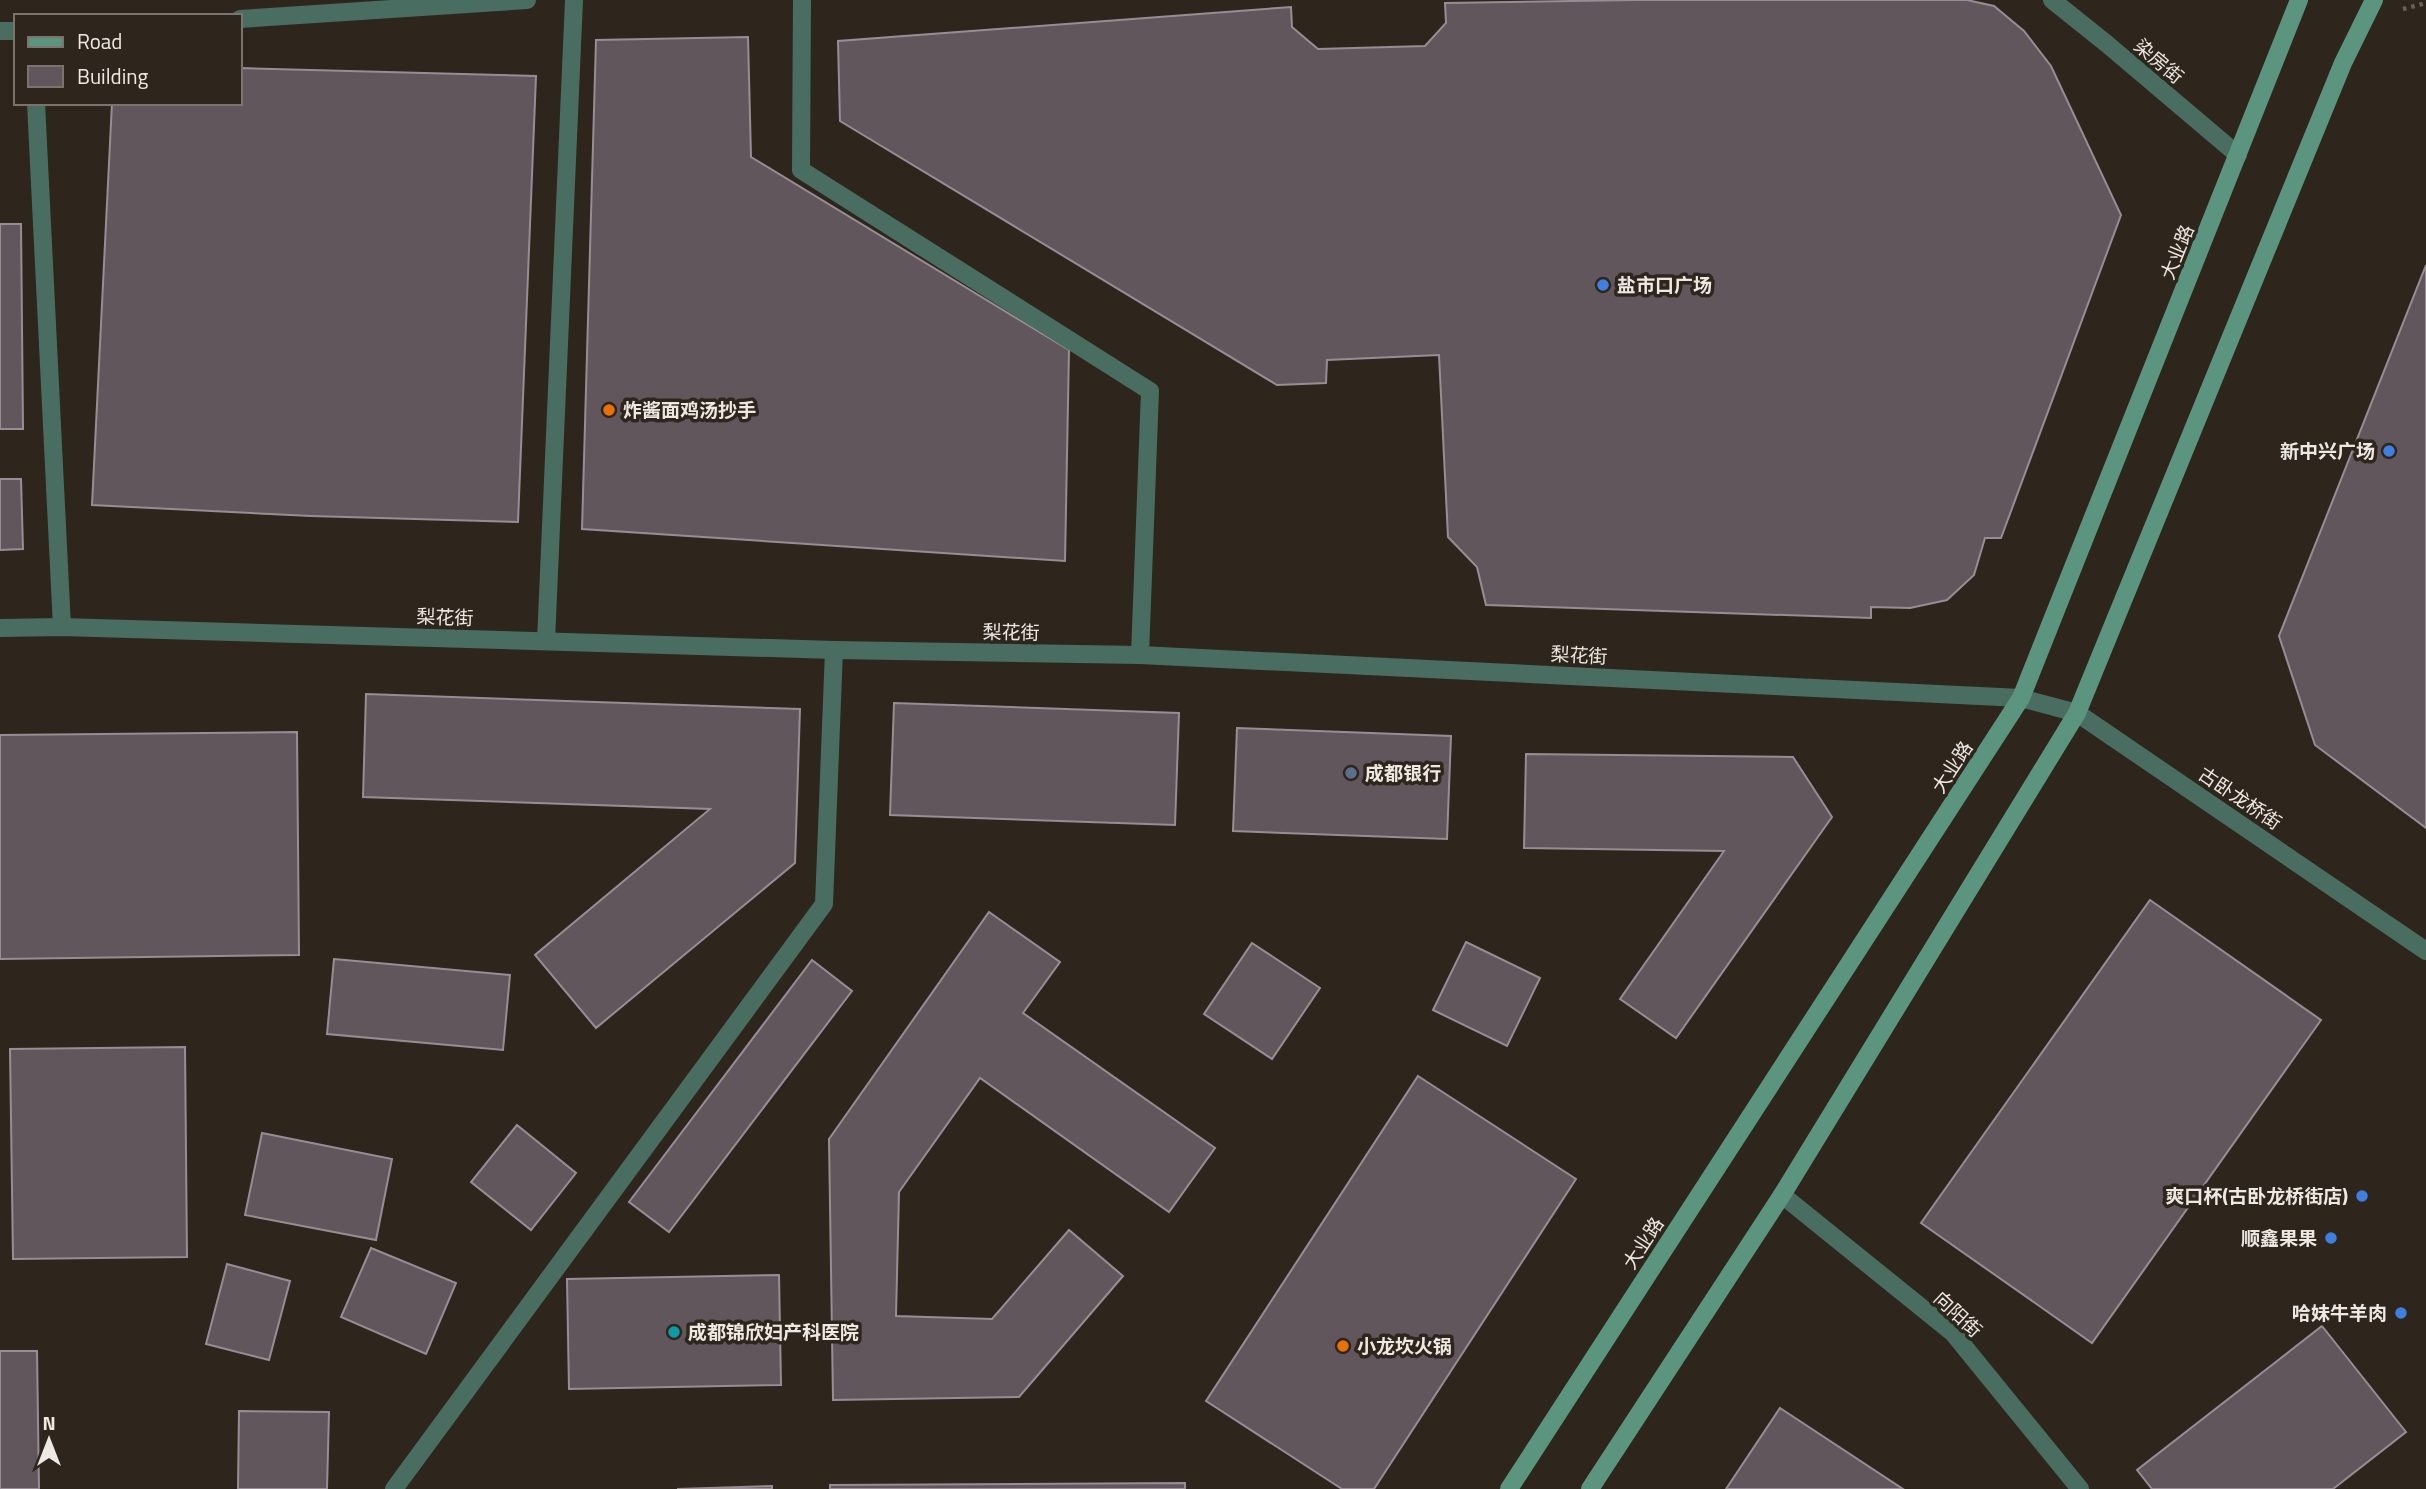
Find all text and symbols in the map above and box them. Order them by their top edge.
legend [14,14,242,105]
text: Road [77,25,122,57]
street label: 染房街 [2128,31,2190,90]
text: Building [77,60,149,92]
street label: 大业路 [2152,220,2201,284]
place label: 盐市口广场 [1617,270,1712,299]
marker: 盐市口广场 [1595,277,1611,293]
place label: 炸酱面鸡汤抄手 [623,395,756,424]
marker: 炸酱面鸡汤抄手 [601,402,617,418]
place label: 新中兴广场 [2280,436,2375,465]
marker: 新中兴广场 [2381,443,2397,459]
street label: 梨花街 [416,601,474,632]
street label: 梨花街 [982,617,1040,646]
street label: 梨花街 [1550,639,1608,670]
street label: 大业路 [1924,735,1979,799]
place label: 成都银行 [1365,758,1441,787]
street label: 古卧龙桥街 [2193,759,2288,836]
marker: 成都银行 [1343,765,1359,781]
place label: 爽口杯(古卧龙桥街店) [2165,1181,2348,1210]
marker: 爽口杯(古卧龙桥街店) [2354,1188,2370,1204]
street label: 大业路 [1615,1211,1670,1275]
place label: 顺鑫果果 [2241,1223,2317,1252]
marker: 顺鑫果果 [2323,1230,2339,1246]
street label: 向阳街 [1928,1284,1989,1344]
place label: 哈妹牛羊肉 [2292,1298,2387,1327]
marker: 哈妹牛羊肉 [2393,1305,2409,1321]
place label: 成都锦欣妇产科医院 [688,1317,859,1346]
marker: 成都锦欣妇产科医院 [666,1324,682,1340]
place label: 小龙坎火锅 [1357,1331,1452,1360]
marker: 小龙坎火锅 [1335,1338,1351,1354]
north arrow [14,1405,84,1475]
text: N [42,1408,56,1437]

